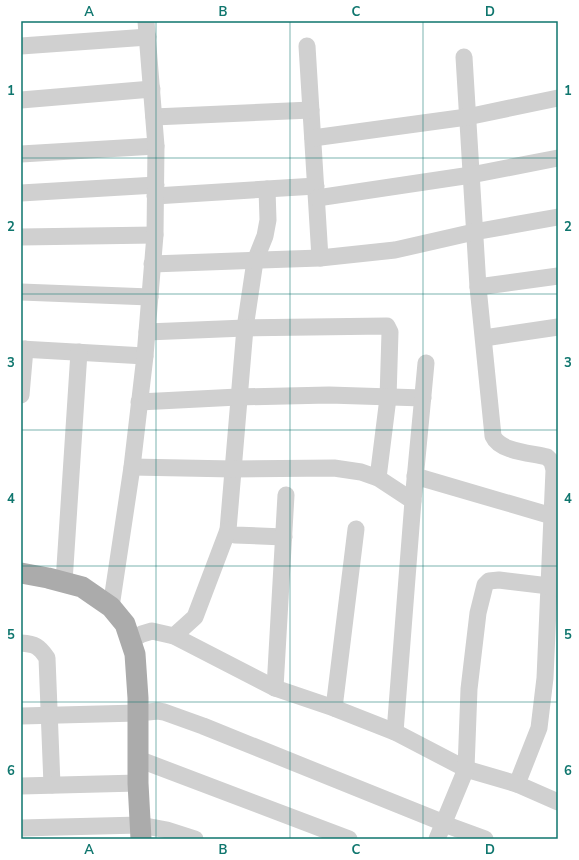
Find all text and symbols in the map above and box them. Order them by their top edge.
text: A [84,3,94,21]
text: B [219,3,228,21]
text: C [352,3,361,21]
text: D [485,3,495,21]
text: 1 [7,82,15,100]
text: 1 [564,82,572,100]
text: 2 [7,218,15,236]
text: 2 [564,218,572,236]
text: 3 [7,354,15,372]
text: 3 [564,354,572,372]
text: 4 [7,490,15,508]
text: 4 [564,490,572,508]
text: 5 [7,626,15,644]
text: 5 [564,626,572,644]
text: 6 [7,762,15,780]
text: 6 [564,762,572,780]
text: A [84,841,94,859]
text: B [219,841,228,859]
text: C [352,841,361,859]
text: D [485,841,495,859]

